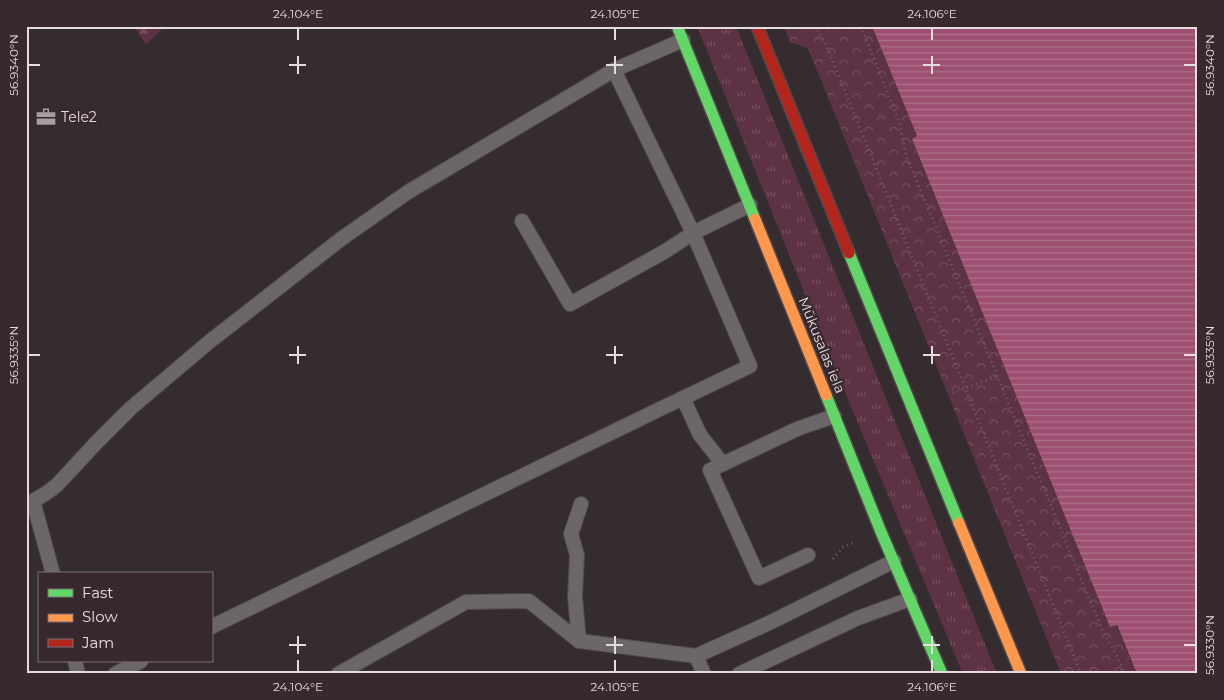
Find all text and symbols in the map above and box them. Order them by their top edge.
text: 24.104°E [273,6,323,21]
text: 24.105°E [590,6,640,21]
text: 24.106°E [907,6,957,21]
text: 56.9340°N [6,34,21,96]
text: 56.9340°N [1202,34,1217,96]
office icon: Tele2 [35,106,57,128]
place label: Tele2 [61,108,97,126]
street label: Mūkusalas iela [794,294,850,396]
text: 56.9335°N [6,326,21,384]
text: 56.9335°N [1202,326,1217,384]
legend [38,572,212,662]
text: Fast [82,583,113,602]
text: Slow [82,607,118,626]
text: 56.9330°N [1202,615,1217,675]
text: Jam [81,633,114,652]
text: 24.104°E [273,679,323,694]
text: 24.105°E [590,679,640,694]
text: 24.106°E [907,679,957,694]

